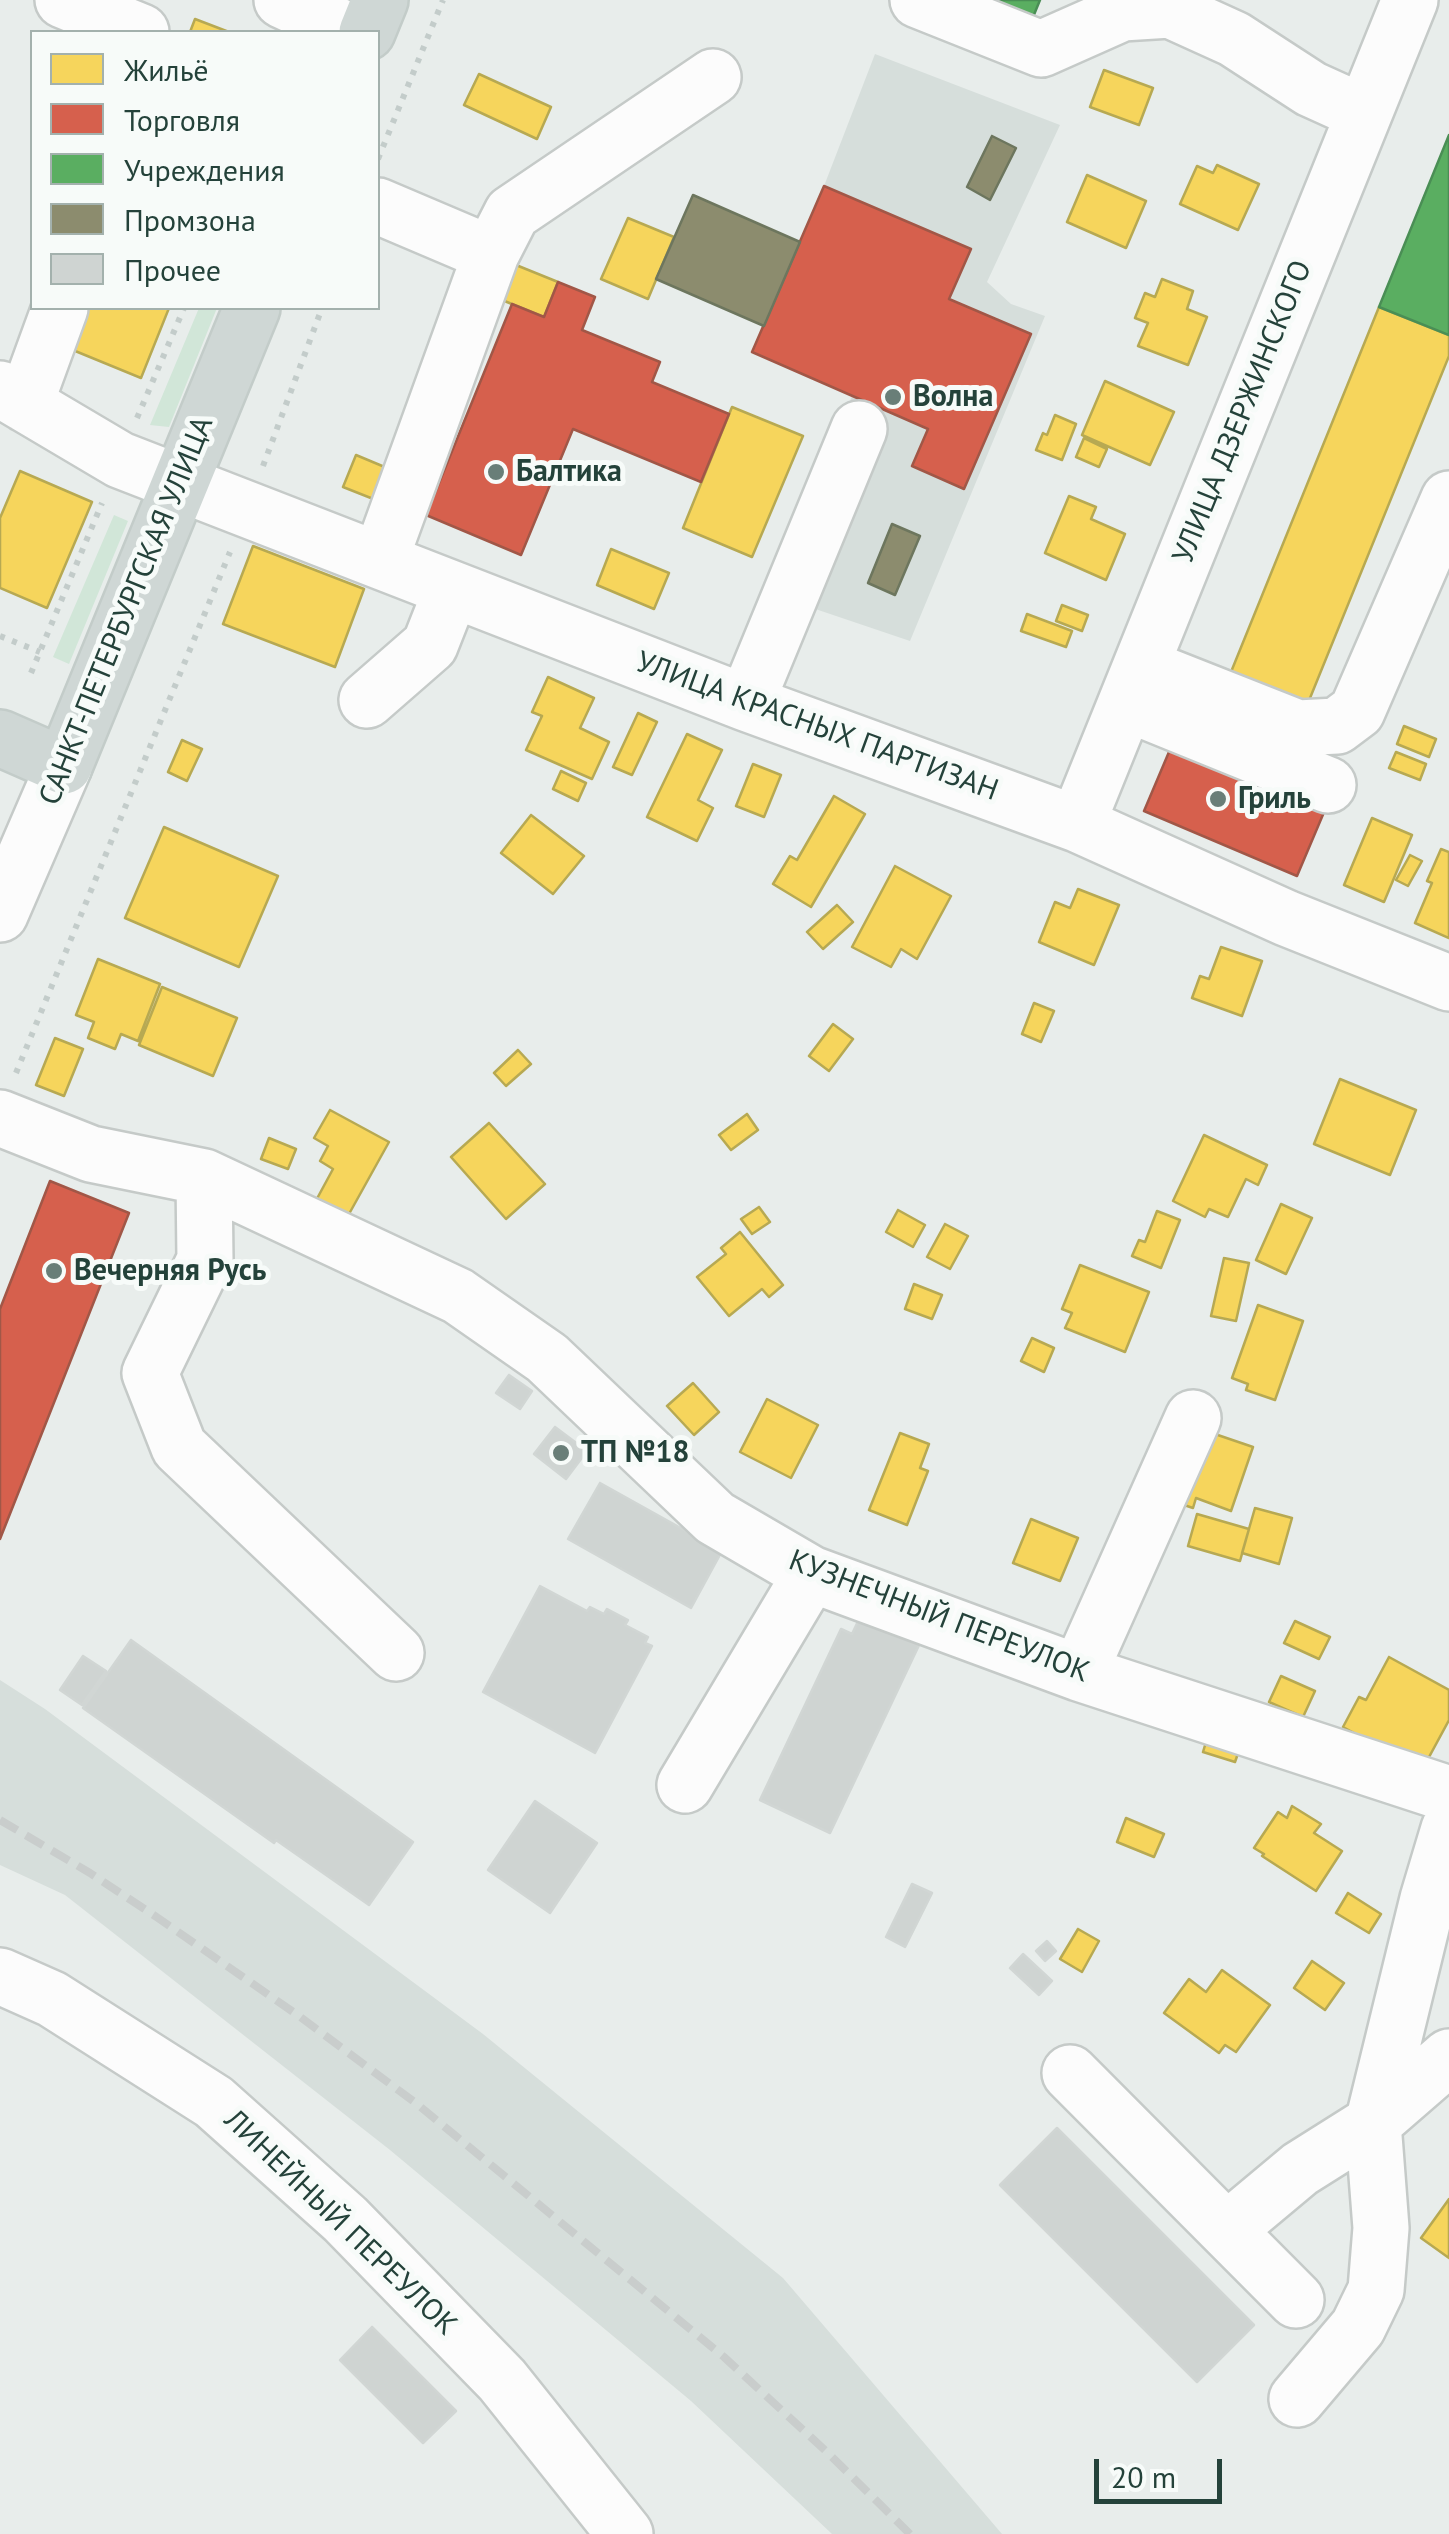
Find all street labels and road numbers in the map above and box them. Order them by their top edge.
street label: УЛИЦА ДЗЕРЖИНСКОГО [1166,255,1320,569]
street label: САНКТ-ПЕТЕРБУРГСКАЯ УЛИЦА [32,412,222,810]
street label: УЛИЦА КРАСНЫХ ПАРТИЗАН [631,645,1003,809]
street label: КУЗНЕЧНЫЙ ПЕРЕУЛОК [784,1543,1094,1691]
street label: ЛИНЕЙНЫЙ ПЕРЕУЛОК [216,2103,464,2343]

